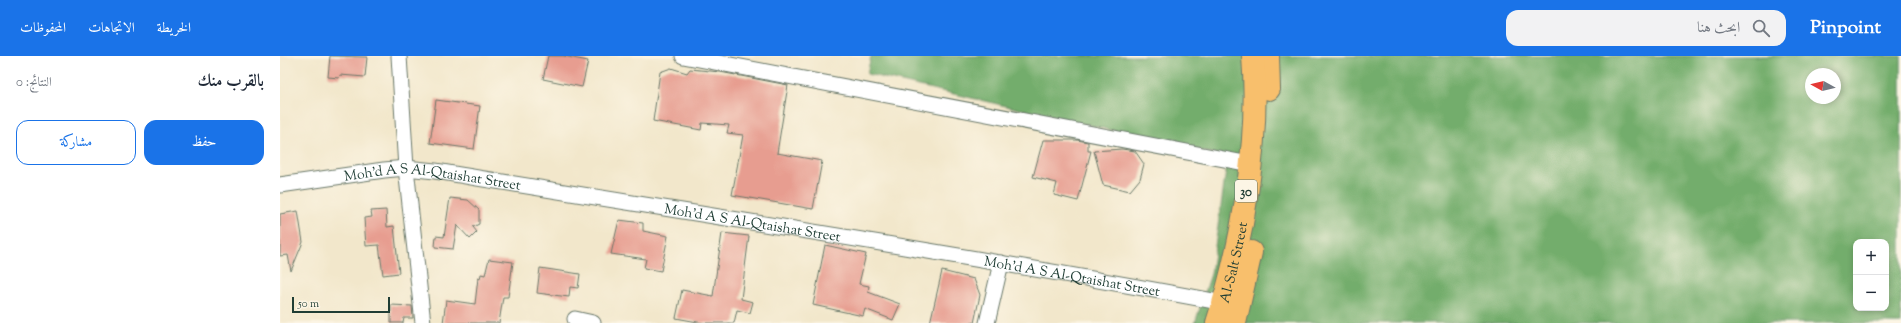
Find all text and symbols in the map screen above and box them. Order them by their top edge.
search box [1506,10,1786,46]
text: Pinpoint [1810,15,1881,42]
icon: search [1750,17,1772,39]
text: ابحث هنا [1697,18,1740,39]
text: المحفوظات [20,19,66,39]
text: الاتجاهات [88,19,135,39]
text: الخريطة [157,19,191,39]
north arrow [1805,68,1841,104]
text: بالقرب منك [198,70,264,94]
text: النتائج: 0 [16,74,52,92]
button: مشاركة [16,120,136,165]
button: حفظ [144,120,264,165]
street label: Moh'd A S Al-Qtaishat Street [343,160,522,197]
road number: 30 [1235,180,1257,202]
street label: Moh'd A S Al-Qtaishat Street [663,200,842,248]
street label: Al-Salt Street [1216,220,1254,306]
map controls [1853,239,1889,311]
button: + [1853,239,1889,275]
street label: Moh'd A S Al-Qtaishat Street [982,253,1162,303]
button: − [1853,275,1889,311]
scale bar [292,295,390,314]
text: 50 m [298,296,319,312]

